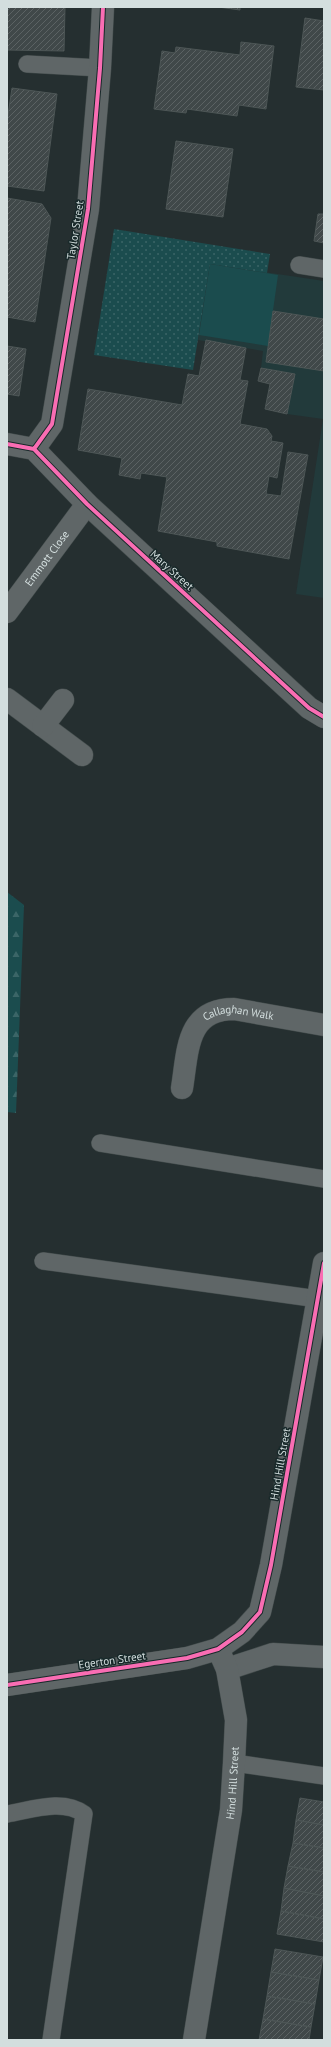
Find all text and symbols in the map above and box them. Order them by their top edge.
street label: Taylor Street [63,199,87,260]
street label: Emmott Close [22,527,72,589]
street label: Mary Street [147,547,197,593]
street label: Callaghan Walk [200,1002,276,1024]
street label: Hind Hill Street [267,1427,293,1501]
street label: Egerton Street [77,1648,147,1672]
street label: Hind Hill Street [223,1746,242,1821]

